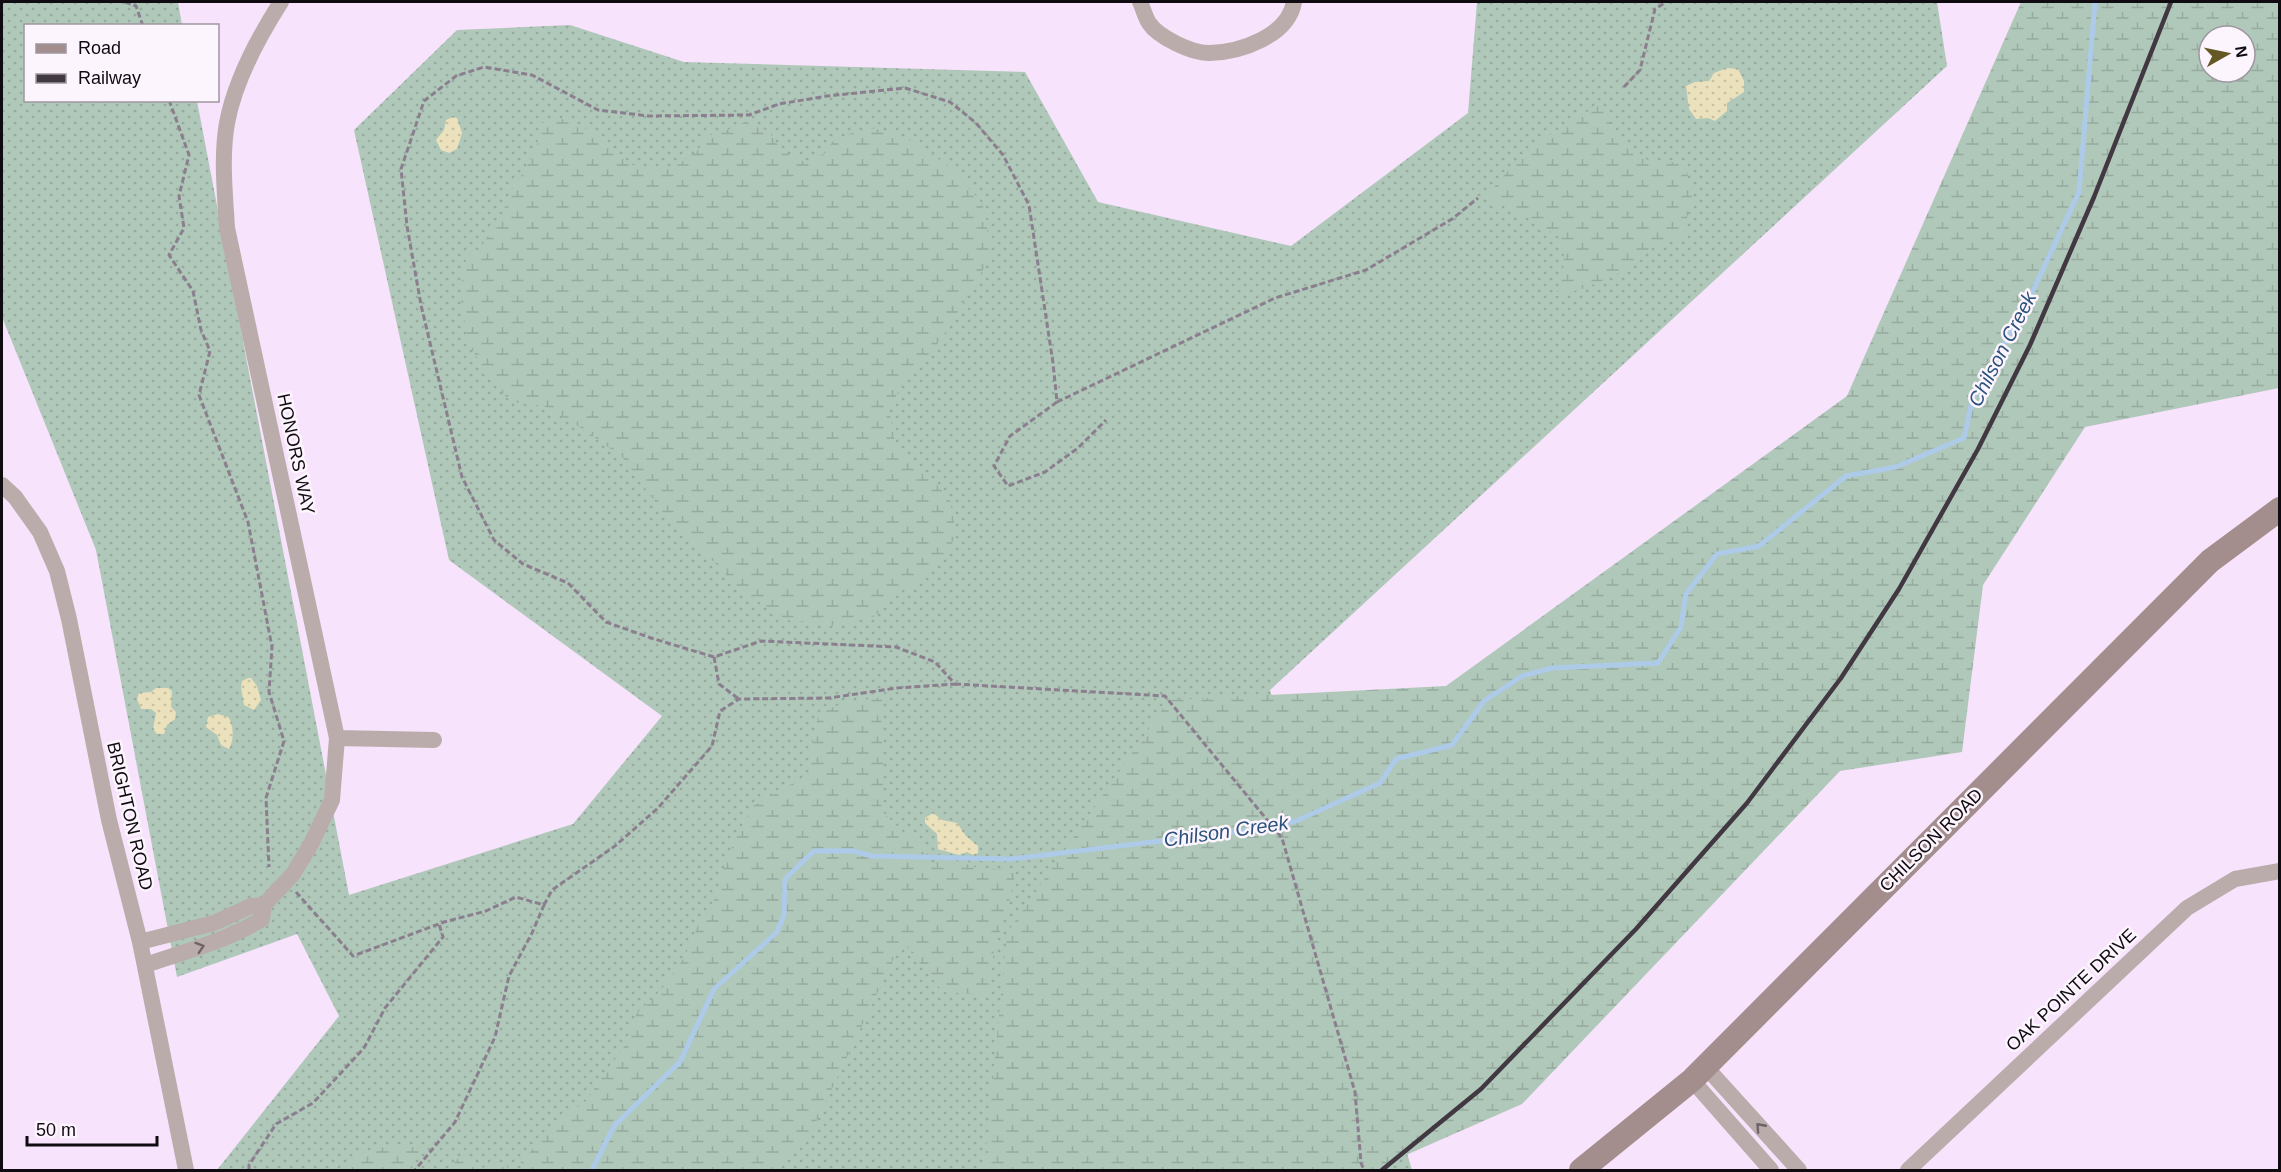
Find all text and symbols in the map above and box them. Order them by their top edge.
legend [24,24,219,102]
north arrow [2197,24,2257,84]
text: Road [78,38,121,58]
text: N [2232,45,2251,59]
text: Railway [78,68,141,88]
water label: Chilson Creek [1964,287,2041,410]
street label: HONORS WAY [273,392,319,516]
street label: BRIGHTON ROAD [103,740,157,892]
street label: CHILSON ROAD [1875,784,1987,896]
water label: Chilson Creek [1162,811,1291,851]
street label: OAK POINTE DRIVE [2002,925,2140,1055]
one-way arrow [194,942,205,954]
scale bar [27,1109,158,1147]
text: 50 m [36,1120,76,1140]
one-way arrow [1756,1123,1767,1134]

